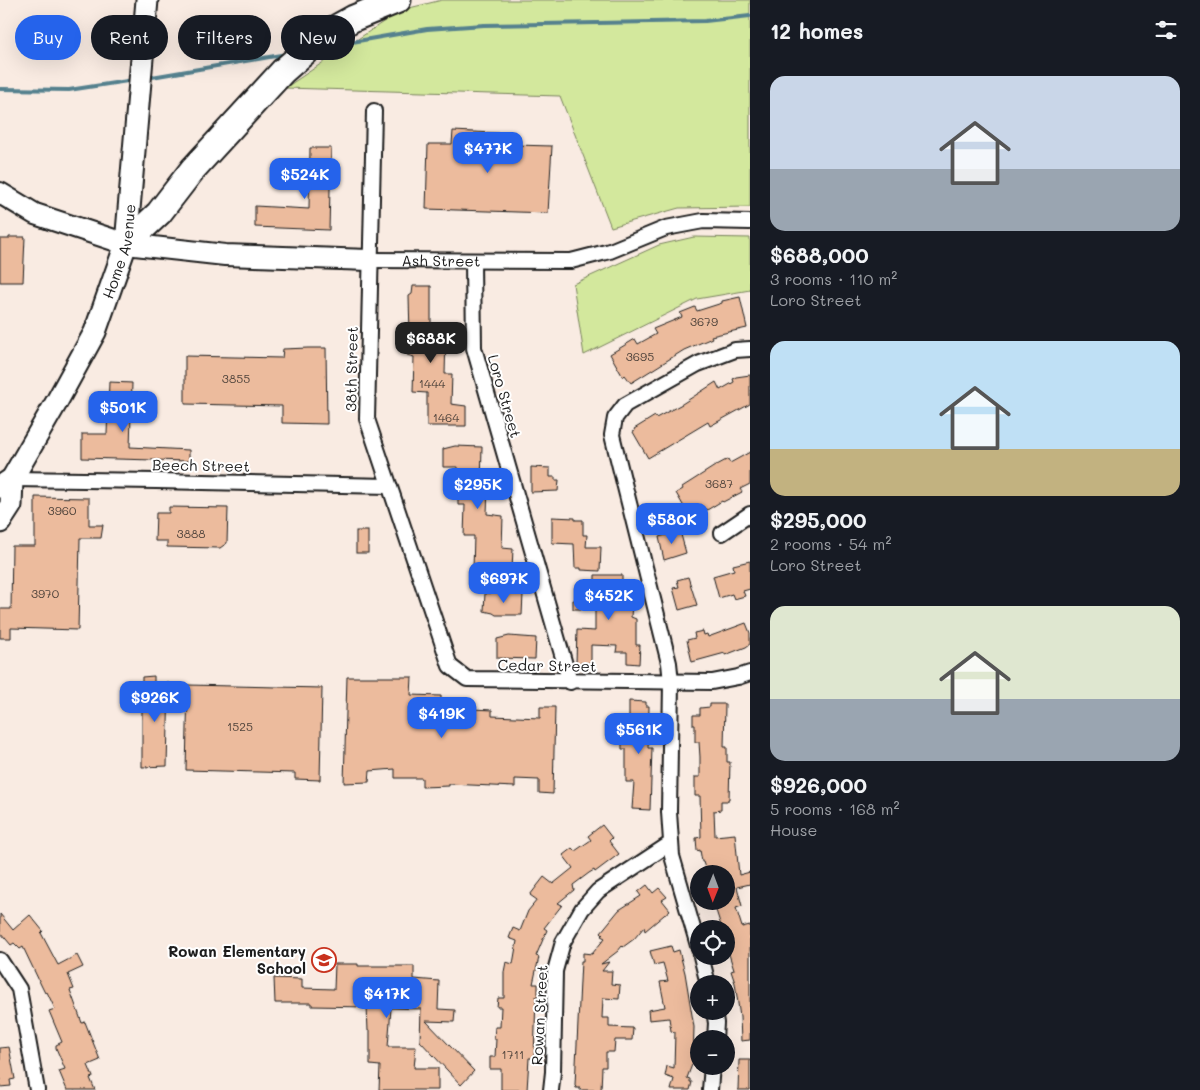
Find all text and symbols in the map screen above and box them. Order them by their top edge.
chip: Buy [15,15,81,60]
chip: Rent [91,15,168,60]
chip: Filters [178,15,271,60]
chip: New [281,15,355,60]
icon: filters [1152,16,1180,44]
text: 12 homes [770,17,863,44]
icon: home [930,108,1020,198]
pin: $477K [453,132,523,174]
text: $477K [464,137,512,158]
pin: $524K [270,158,340,200]
text: $524K [281,163,329,184]
street label: Home Avenue [98,203,139,301]
text: $688,000 [770,241,869,268]
street label: Ash Street [402,250,480,271]
text: 3 rooms · 110 m² [770,268,897,289]
text: Loro Street [770,289,861,310]
house number: 3679 [690,313,718,329]
pin: $688K [396,322,466,364]
street label: 38th Street [340,326,362,412]
text: $688K [406,327,456,348]
house number: 3695 [626,348,654,364]
street label: Loro Street [484,352,526,440]
house number: 3855 [222,370,250,386]
icon: home [930,373,1020,463]
house number: 1444 [419,375,445,391]
pin: $501K [88,390,158,433]
text: $501K [99,396,147,417]
house number: 1464 [433,409,459,425]
street label: Beech Street [152,454,250,476]
pin: $295K [443,468,513,510]
text: $295K [454,473,502,494]
house number: 3687 [705,475,733,491]
house number: 3960 [48,502,77,518]
pin: $580K [637,502,707,545]
text: $295,000 [770,506,867,533]
text: $580K [647,508,697,529]
house number: 3888 [177,525,205,541]
text: 2 rooms · 54 m² [770,533,891,554]
text: Loro Street [770,554,861,575]
pin: $697K [469,562,539,604]
text: $697K [480,567,528,588]
pin: $452K [574,578,644,621]
text: $452K [585,584,633,605]
house number: 3970 [31,585,60,601]
icon: home [930,638,1020,728]
street label: Cedar Street [497,654,597,676]
pin: $926K [120,680,190,723]
text: $926K [131,686,179,707]
pin: $419K [407,696,477,739]
text: $419K [418,702,466,723]
pin: $561K [604,712,674,755]
house number: 1525 [227,718,253,734]
text: $561K [616,718,662,739]
text: $926,000 [770,771,867,798]
text: 5 rooms · 168 m² [770,798,900,819]
text: House [770,819,817,840]
north arrow [690,865,735,910]
map controls [690,865,735,1075]
button: locate [690,920,735,965]
place label: Rowan Elementary School [168,941,306,978]
school or university icon: Rowan Elementary School [311,947,337,973]
street label: Rowan Street [526,964,552,1066]
button: + [690,975,735,1020]
pin: $417K [352,976,422,1019]
text: $417K [364,982,410,1003]
button: − [690,1030,735,1075]
house number: 1711 [502,1046,524,1062]

